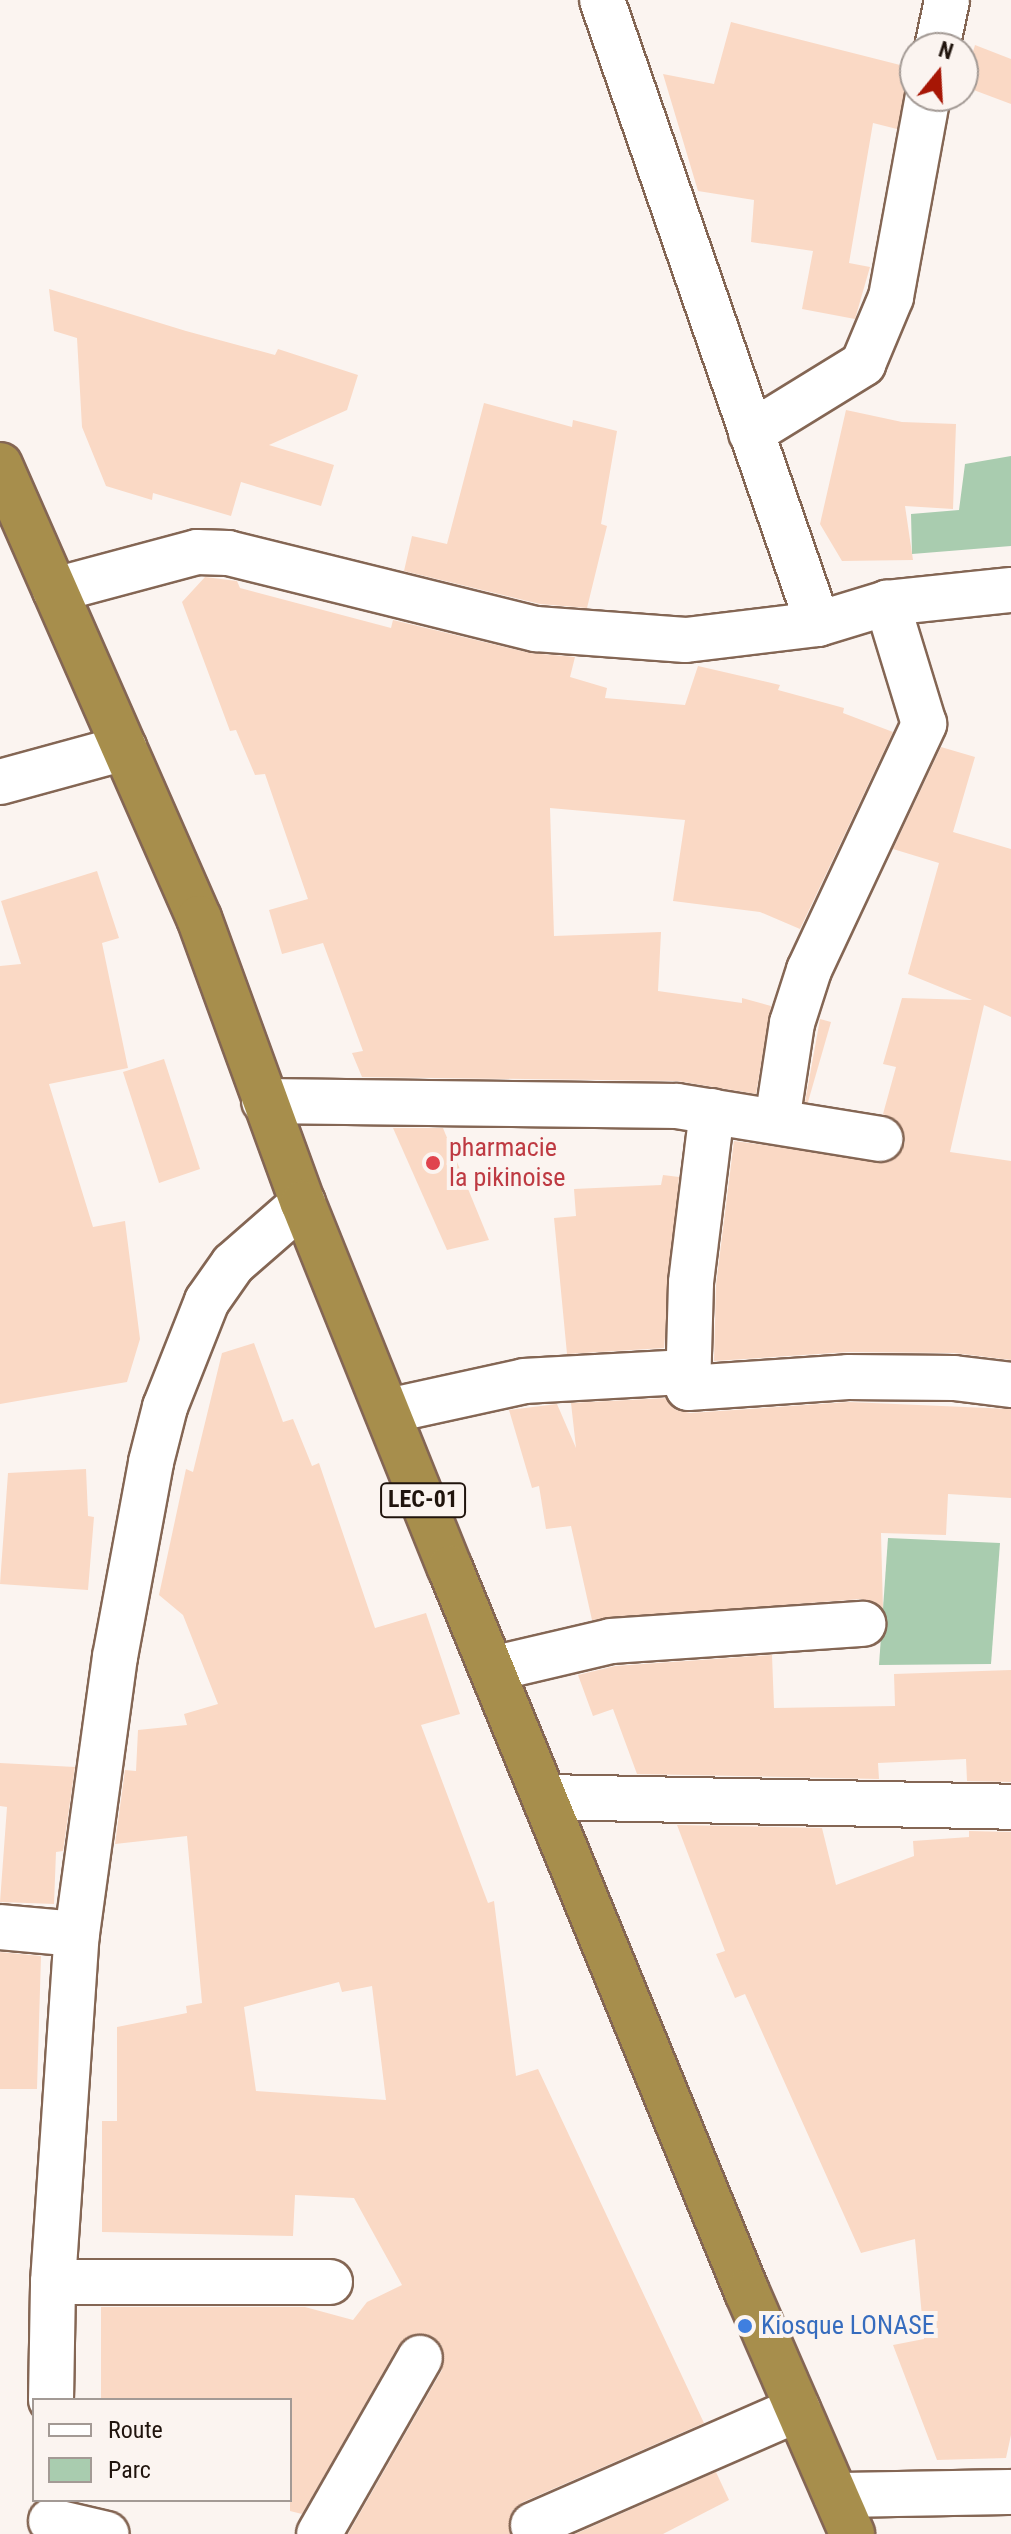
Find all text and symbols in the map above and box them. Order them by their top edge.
north arrow [899,32,979,112]
text: N [936,37,956,65]
place label: pharmacie la pikinoise [449,1132,566,1194]
marker: pharmacie la pikinoise [424,1154,442,1172]
road number: LEC-01 [379,1480,467,1520]
place label: Kiosque LONASE [761,2310,935,2342]
marker: Kiosque LONASE [736,2317,754,2335]
legend [32,2398,292,2502]
text: Route [108,2416,163,2444]
text: Parc [108,2456,151,2484]

